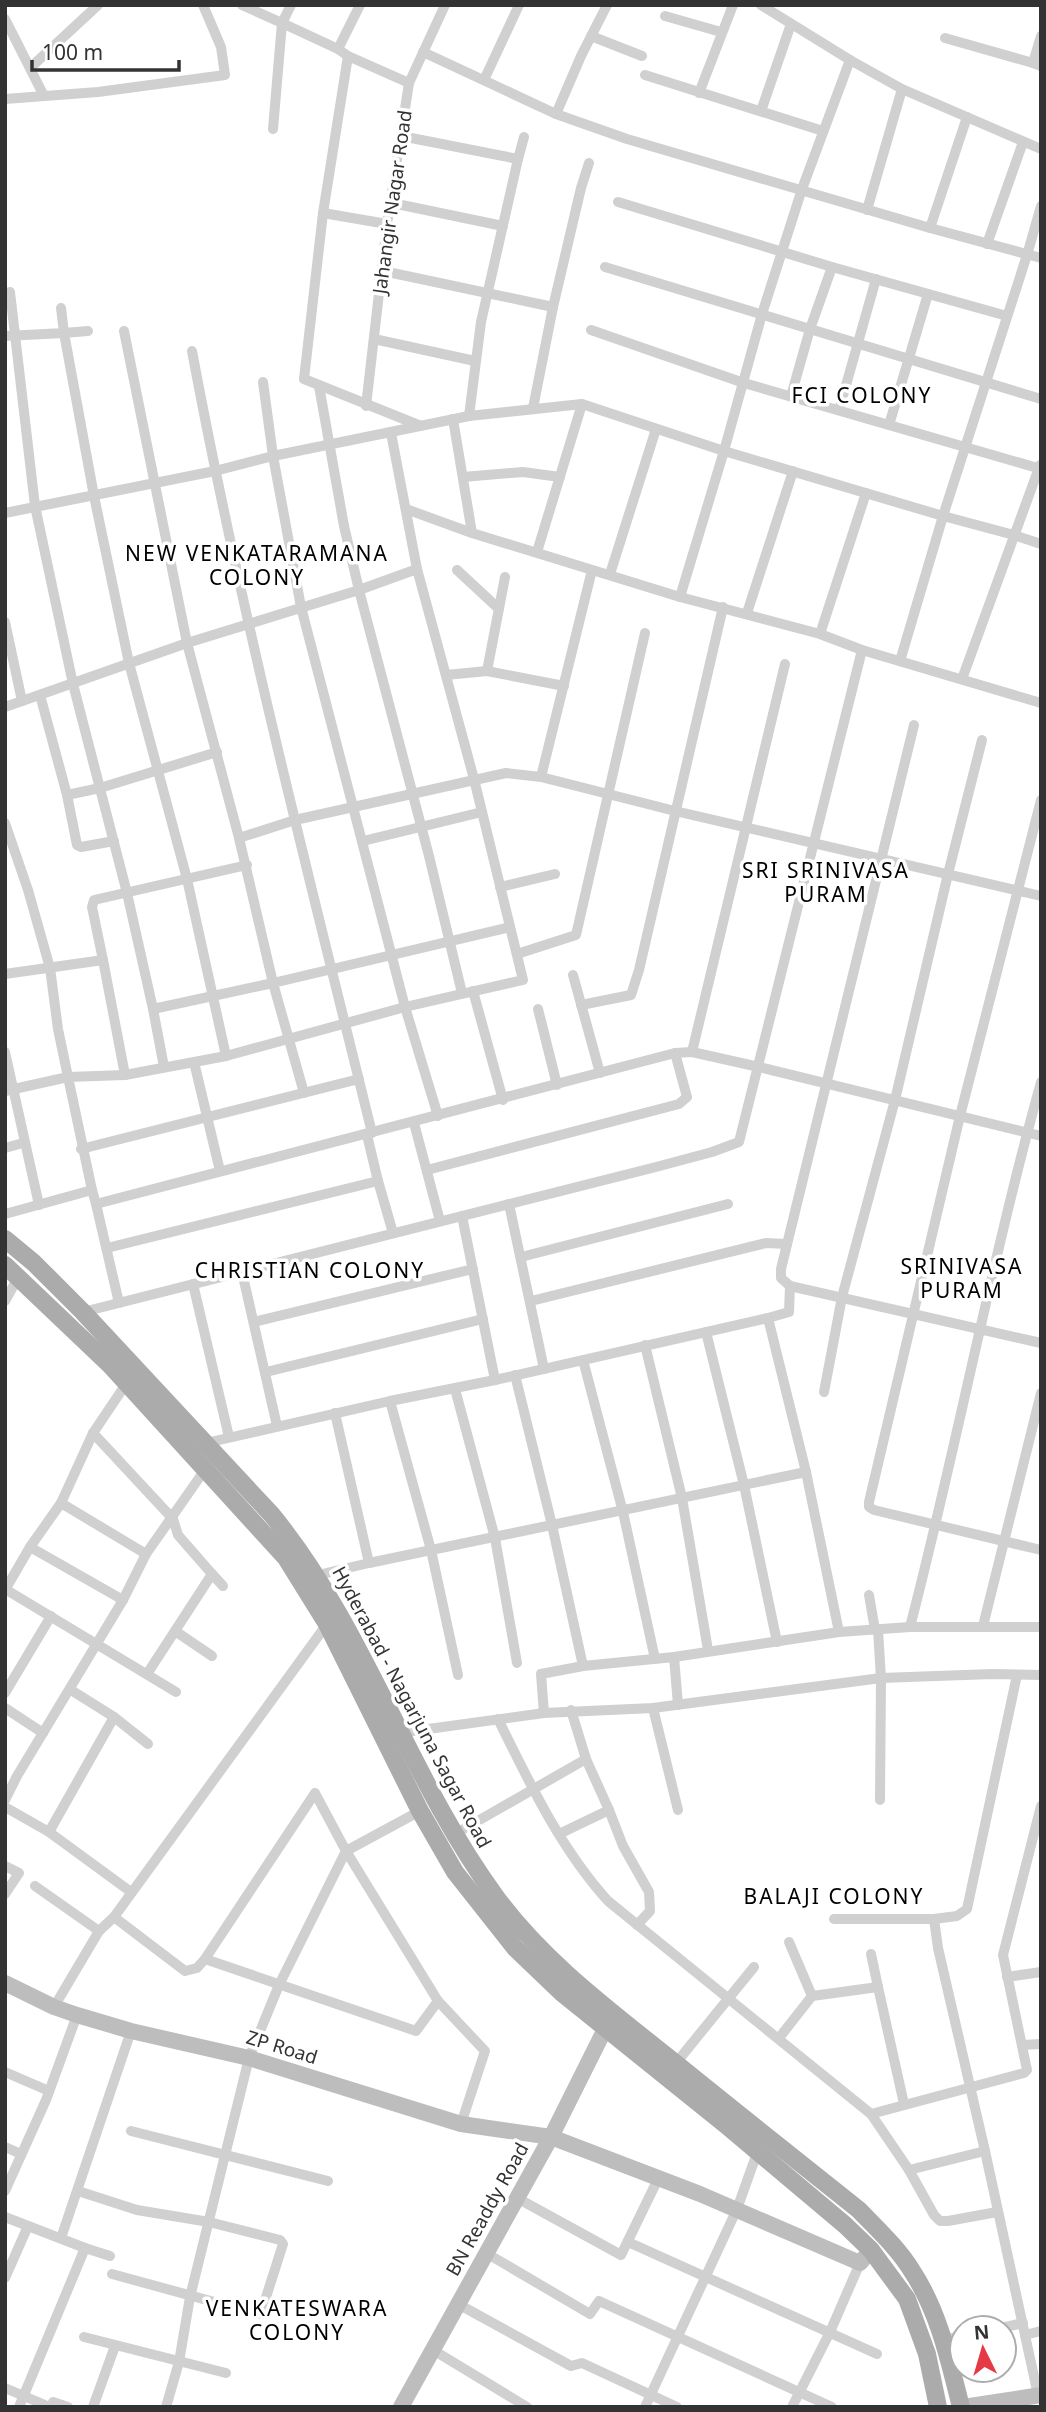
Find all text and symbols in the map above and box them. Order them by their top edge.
scale bar [32,28,178,72]
text: 100 m [42,38,103,66]
street label: Jahangir Nagar Road [366,108,418,298]
district label: FCI COLONY [792,381,932,409]
district label: NEW VENKATARAMANA COLONY [125,539,389,591]
district label: SRI SRINIVASA PURAM [742,856,910,908]
district label: SRINIVASA PURAM [901,1252,1023,1304]
district label: CHRISTIAN COLONY [195,1256,425,1284]
street label: Hyderabad - Nagarjuna Sagar Road [326,1562,498,1852]
district label: BALAJI COLONY [744,1882,924,1910]
street label: ZP Road [243,2024,321,2070]
street label: BN Readdy Road [440,2138,534,2280]
district label: VENKATESWARA COLONY [206,2294,388,2346]
north arrow [948,2314,1018,2384]
text: N [973,2318,990,2346]

